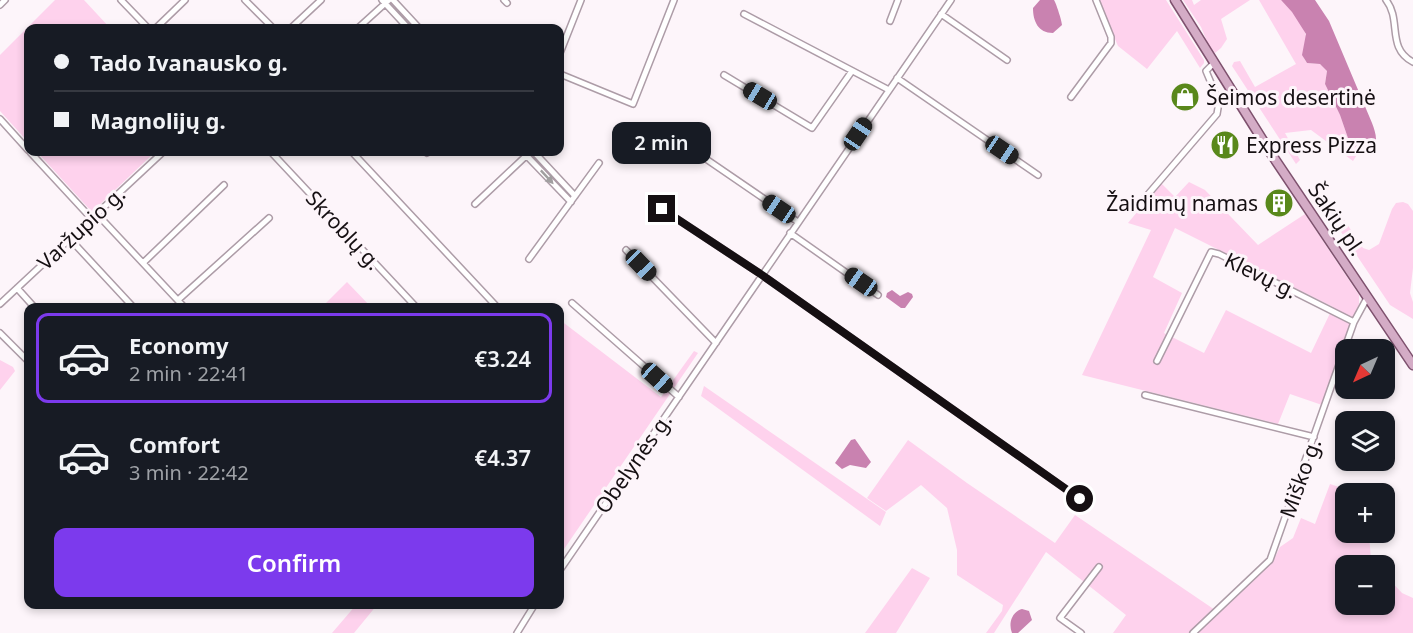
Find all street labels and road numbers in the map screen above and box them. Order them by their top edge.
street label: Šakių pl. [1302,177,1372,261]
street label: Varžupio g. [31,180,131,276]
street label: Skroblų g. [300,184,388,276]
street label: Klevų g. [1220,245,1302,305]
street label: Obelynės g. [588,407,678,519]
street label: Miško g. [1273,434,1327,522]

